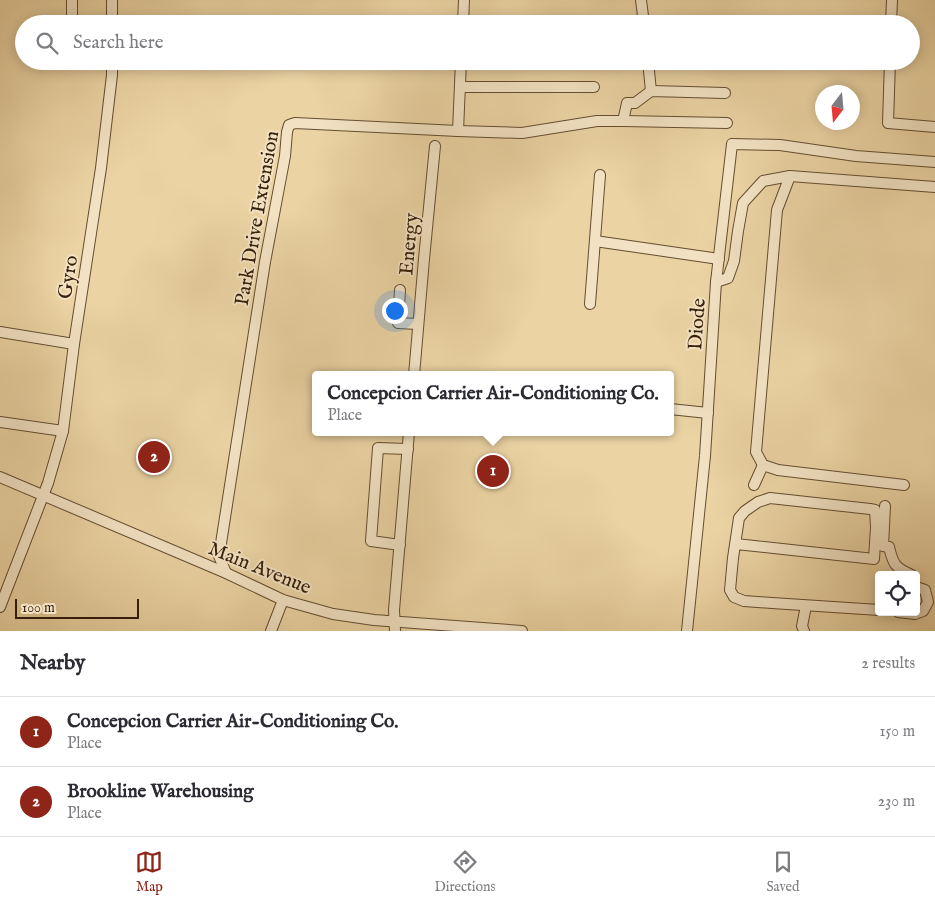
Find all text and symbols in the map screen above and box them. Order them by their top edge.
search box [15,15,920,70]
icon: search [33,29,61,57]
text: Search here [73,31,164,55]
north arrow [815,85,860,130]
street label: Park Drive Extension [230,128,285,308]
street label: Energy [394,212,425,276]
street label: Gyro [53,253,84,301]
street label: Diode [683,297,712,351]
your location [382,298,408,324]
popup [312,371,674,436]
text: Concepcion Carrier Air-Conditioning Co. [327,382,659,406]
text: Place [327,406,362,426]
pin: 2 [138,438,170,476]
pin: 1 [477,452,509,490]
street label: Main Avenue [204,536,315,600]
map controls [875,571,920,616]
button: locate [875,571,920,616]
scale bar [15,596,139,619]
text: 100 m [22,599,55,617]
text: Nearby [20,650,85,677]
text: 2 results [861,654,915,674]
text: Concepcion Carrier Air-Conditioning Co. [67,710,398,734]
text: 1 [33,722,39,742]
text: 150 m [880,722,915,742]
text: Place [67,734,102,754]
text: Brookline Warehousing [67,780,253,804]
text: 2 [32,792,40,812]
text: 230 m [878,792,915,812]
text: Place [67,804,102,824]
tab: Map [135,848,163,896]
tab: Directions [434,848,495,896]
tab: Saved [766,848,799,896]

